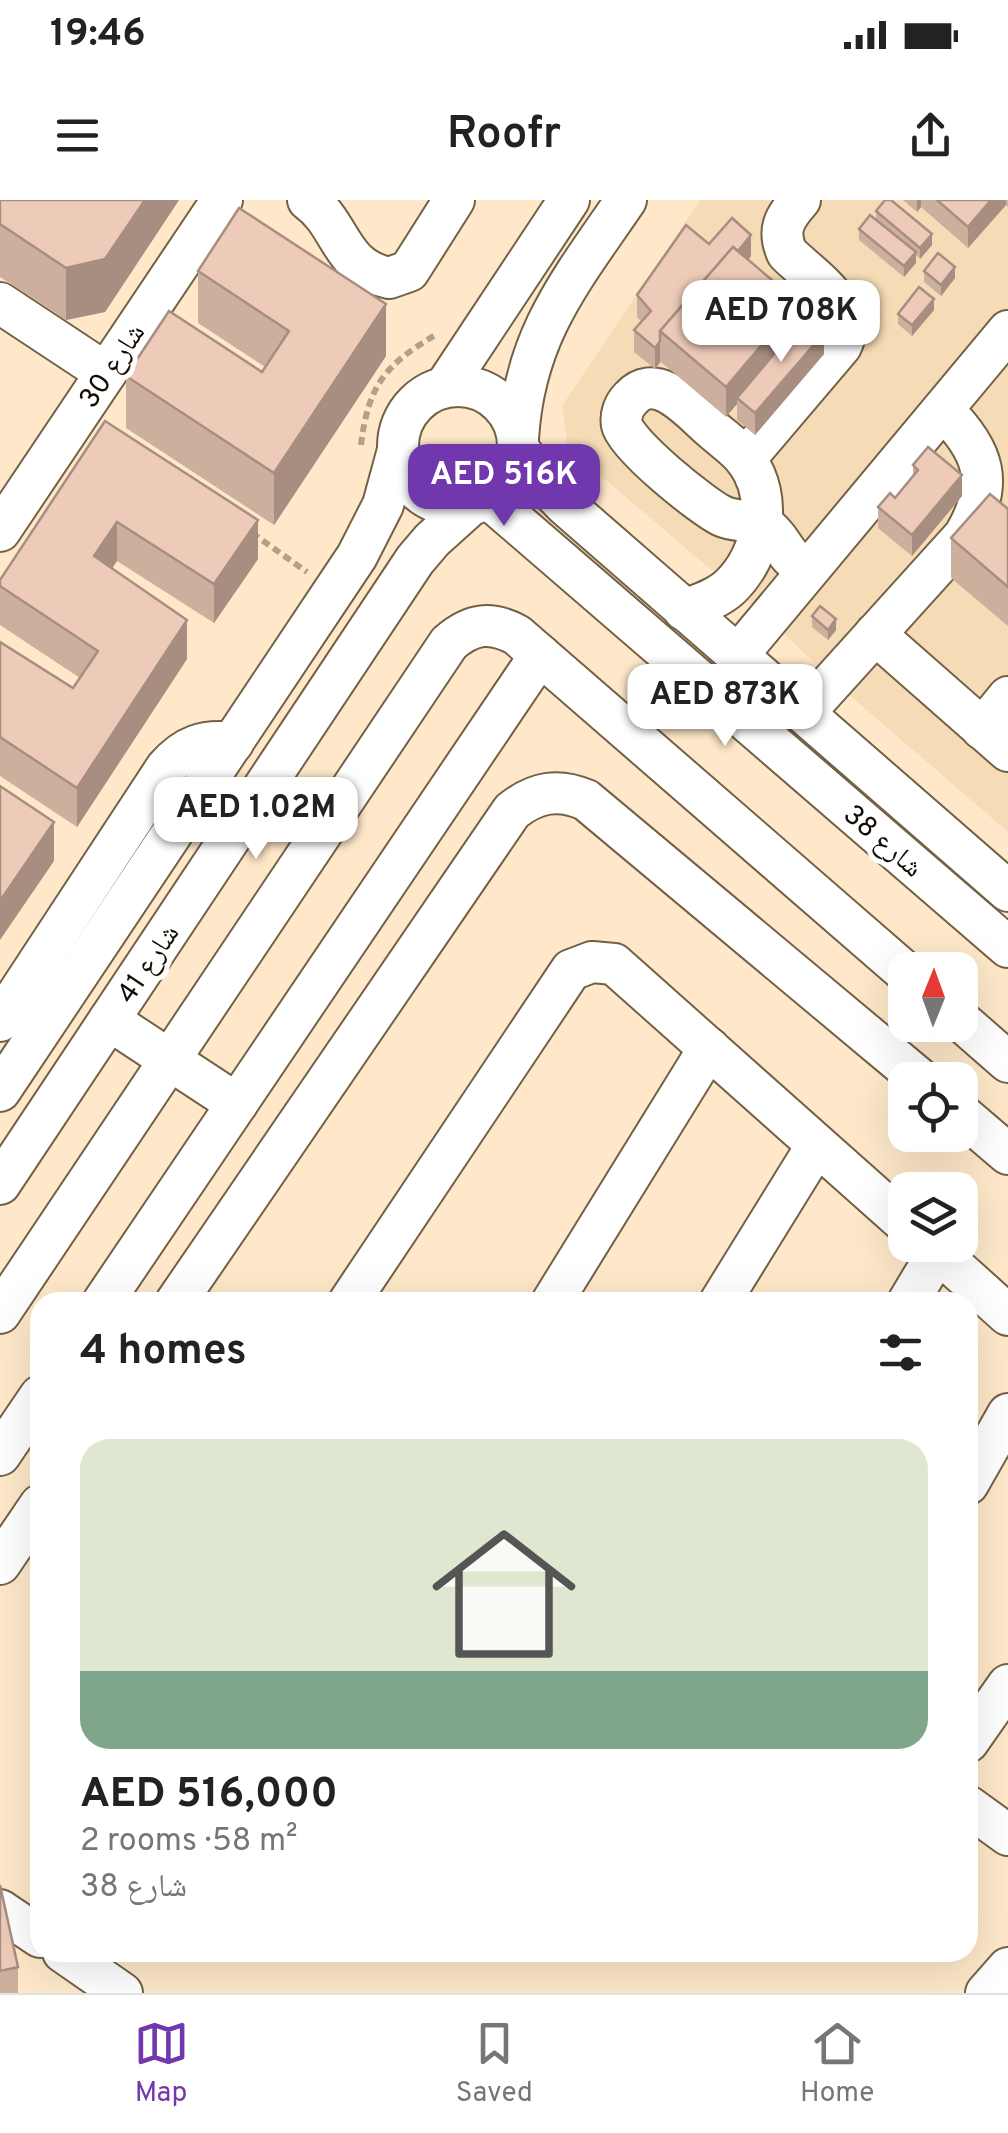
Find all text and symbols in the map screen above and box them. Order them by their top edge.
text: 19:46 [50,11,146,60]
text: Roofr [447,107,561,164]
icon: menu [50,108,105,163]
icon: share [903,108,958,163]
pin: AED 708K [678,280,884,365]
text: AED 708K [704,292,858,332]
street label: شارع 30 [72,317,155,416]
pin: AED 516K [401,444,607,529]
text: AED 516K [430,456,578,496]
pin: AED 873K [622,664,828,749]
text: AED 873K [649,676,801,716]
pin: AED 1.02M [142,777,370,862]
text: AED 1.02M [176,789,336,829]
street label: شارع 38 [835,798,929,887]
street label: شارع 41 [110,918,189,1011]
north arrow [888,952,978,1042]
map controls [888,952,978,1262]
button: locate [888,1062,978,1152]
button: layers [888,1172,978,1262]
icon: filters [873,1325,928,1380]
text: 4 homes [80,1326,247,1379]
icon: home [414,1504,594,1684]
text: AED 516,000 [80,1769,338,1822]
text: 2 rooms · 58 m² [80,1822,298,1862]
text: شارع 38 [80,1868,187,1908]
tab: Map [134,2016,189,2112]
tab: Saved [456,2016,533,2112]
tab: Home [800,2016,874,2112]

